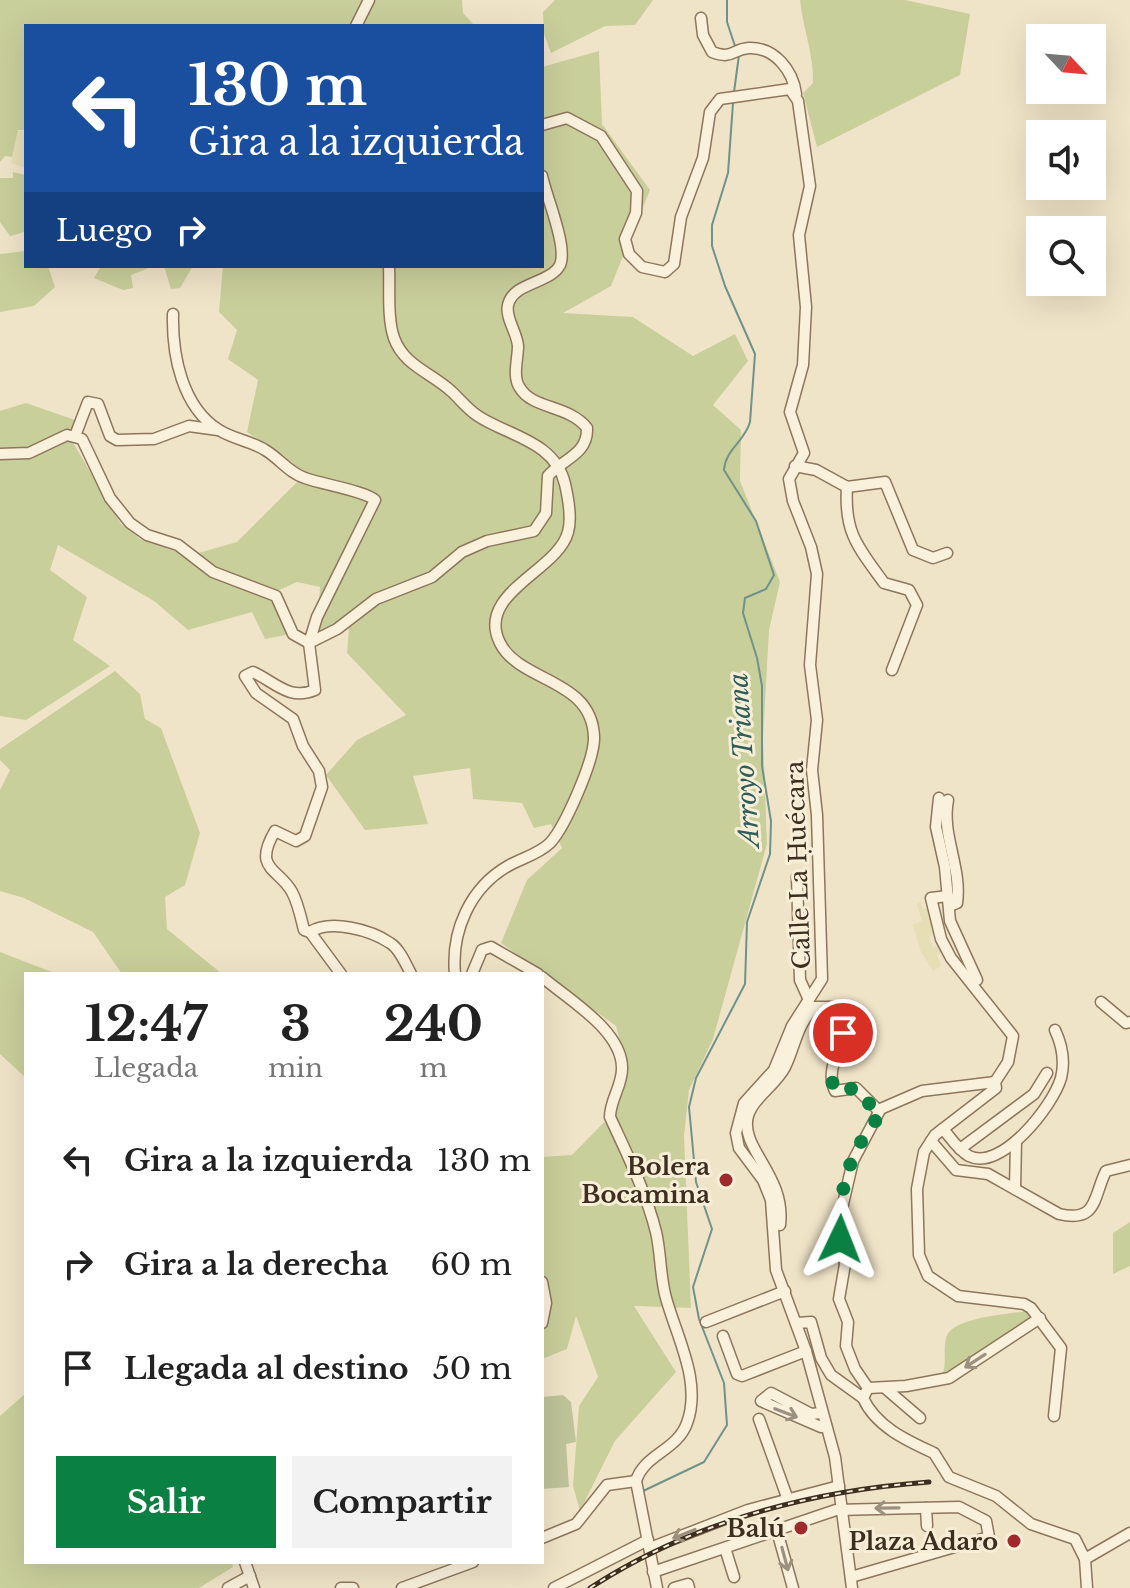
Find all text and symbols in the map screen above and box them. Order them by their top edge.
north arrow [1026,24,1106,104]
map controls [1026,24,1106,296]
text: 130 m [188,51,367,120]
icon: left [56,56,160,160]
text: Gira a la izquierda [188,120,524,165]
button: sound [1026,120,1106,200]
icon: right [169,208,213,252]
text: Luego [56,212,153,249]
button: search [1026,216,1106,296]
water label: Arroyo Triana [722,672,766,851]
street label: Calle La Ḥuécara [780,760,816,970]
text: 12:47 [85,994,207,1054]
text: 3 [280,994,311,1054]
text: 240 [384,994,483,1054]
pin [809,999,877,1067]
icon: arrive [821,1011,865,1055]
text: Llegada [94,1052,198,1084]
text: min [268,1052,323,1084]
text: m [419,1052,447,1084]
icon: left [56,1138,100,1182]
text: Gira a la izquierda [124,1142,413,1179]
text: 130 m [437,1142,531,1179]
place label: Bolera Bocamina [581,1152,710,1209]
marker: Bolera Bocamina [717,1171,735,1189]
position arrow [798,1197,882,1281]
icon: right [56,1242,100,1286]
text: Gira a la derecha [124,1246,389,1283]
text: 60 m [430,1246,512,1283]
icon: arrive [56,1346,100,1390]
text: Llegada al destino [124,1350,409,1387]
text: 50 m [433,1350,512,1387]
one-way arrow [964,1353,987,1369]
one-way arrow [773,1407,798,1421]
button: Salir [56,1456,276,1548]
button: Compartir [292,1456,512,1548]
one-way arrow [874,1501,901,1516]
place label: Balú [727,1514,785,1543]
marker: Balú [792,1519,810,1537]
one-way arrow [672,1527,697,1542]
place label: Plaza Adaro [849,1527,998,1556]
marker: Plaza Adaro [1005,1532,1023,1550]
one-way arrow [778,1546,793,1572]

